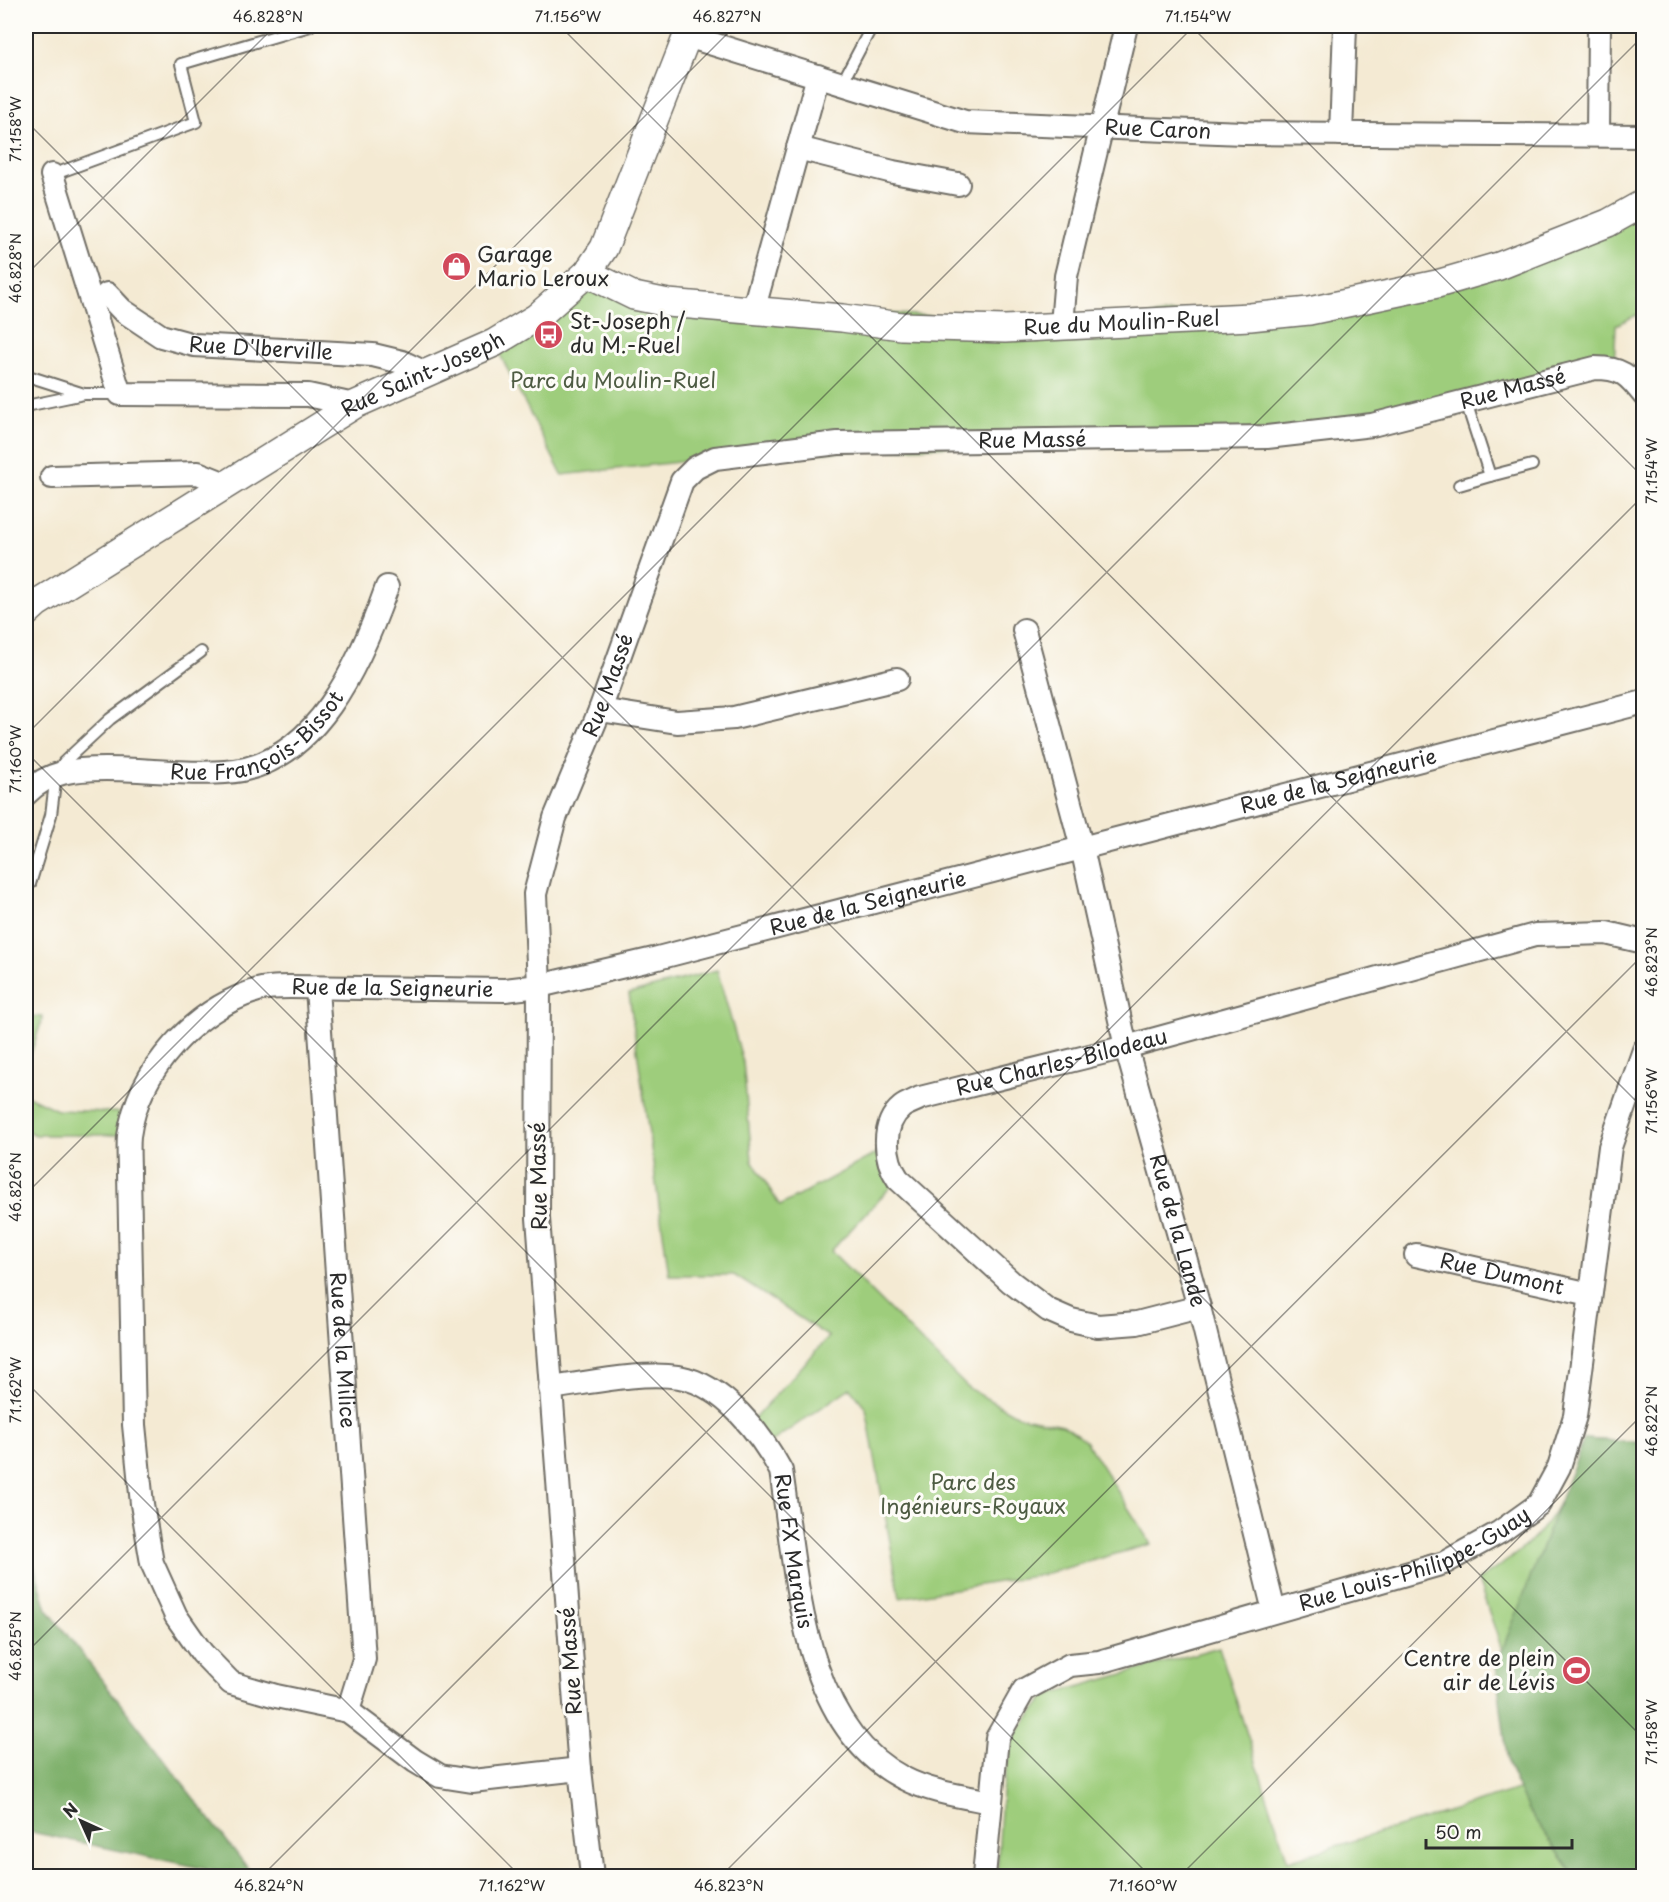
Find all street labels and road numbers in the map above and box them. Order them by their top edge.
street label: Rue Caron [1104,110,1212,146]
street label: Rue du Moulin-Ruel [1023,301,1220,342]
street label: Rue Saint-Joseph [334,322,510,424]
street label: Rue D'Iberville [188,327,334,367]
street label: Rue Massé [1456,358,1569,416]
street label: Rue Massé [978,422,1086,455]
street label: Rue Massé [573,629,640,741]
street label: Rue François-Bissot [169,683,350,787]
street label: Rue de la Seigneurie [1236,739,1439,820]
street label: Rue de la Seigneurie [766,861,969,942]
street label: Rue de la Seigneurie [291,969,493,1004]
street label: Rue Charles-Bilodeau [952,1018,1171,1103]
street label: Rue Massé [520,1122,554,1230]
street label: Rue de la Lande [1143,1150,1216,1310]
street label: Rue Dumont [1437,1243,1567,1302]
street label: Rue de la Milice [323,1271,366,1429]
street label: Rue FX Marquis [768,1471,823,1631]
street label: Rue Louis-Philippe-Guay [1295,1497,1536,1618]
street label: Rue Massé [549,1606,589,1716]

